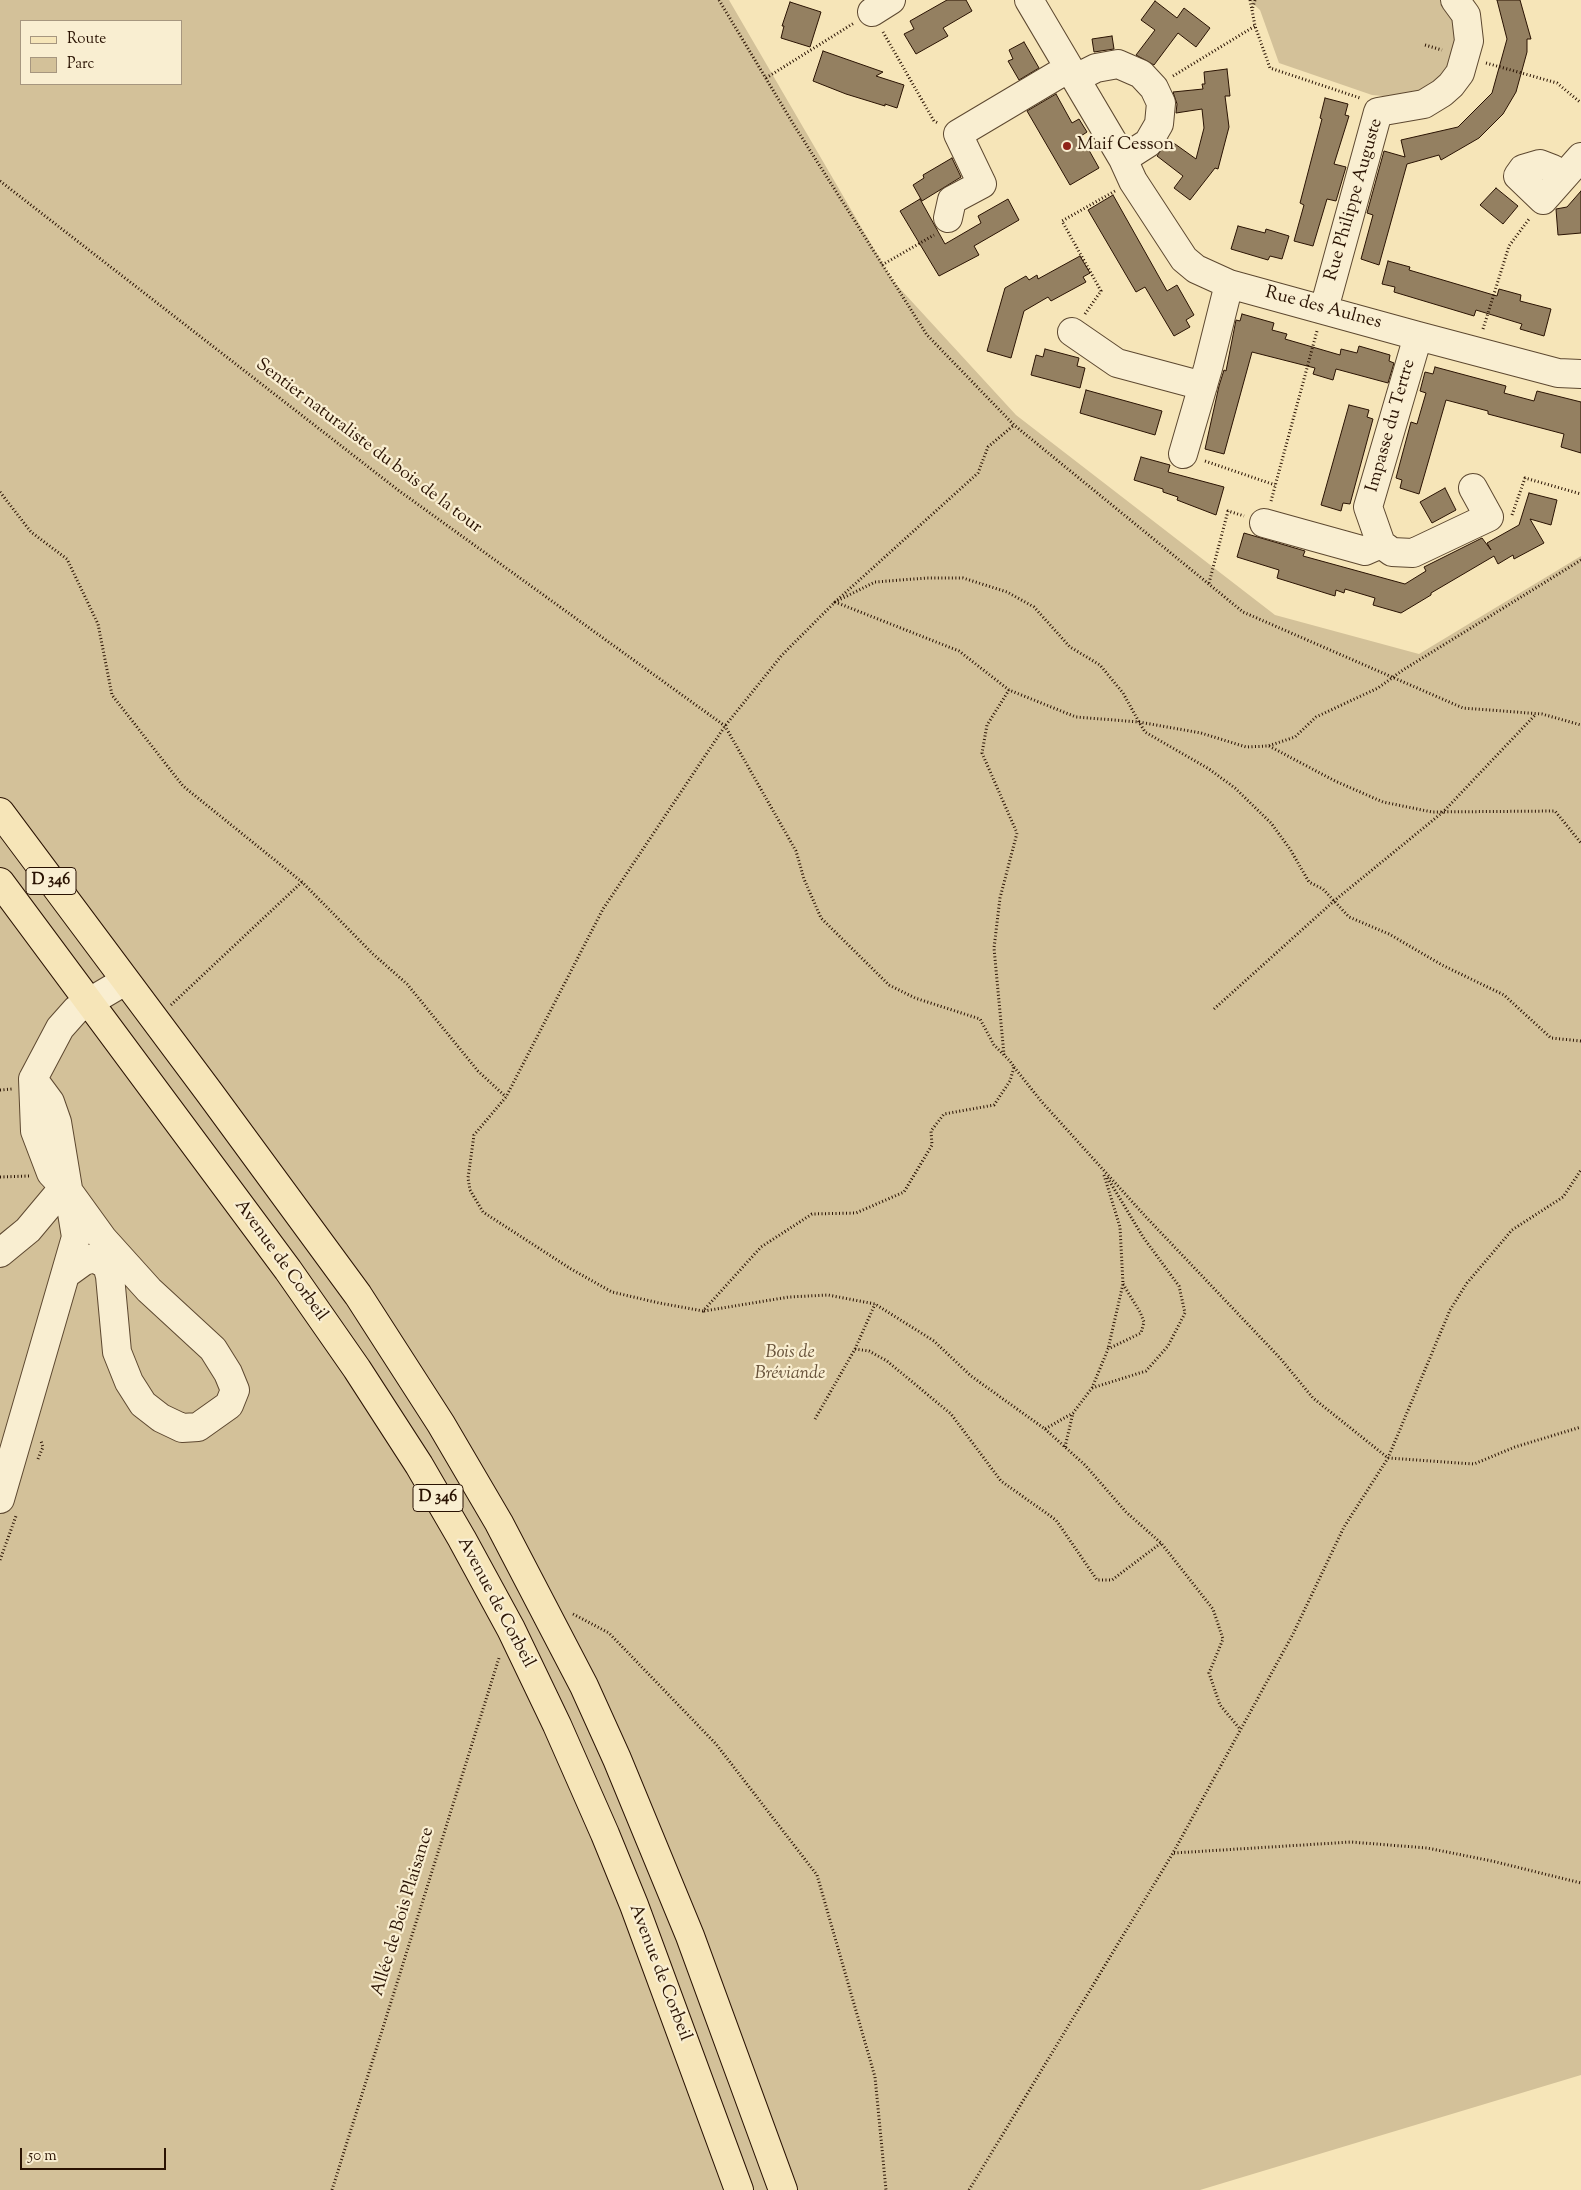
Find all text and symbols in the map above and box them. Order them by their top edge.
legend [20,20,182,85]
text: Route [67,29,106,50]
text: Parc [67,54,94,75]
street label: Rue Philippe Auguste [1321,116,1389,284]
place label: Maif Cesson [1077,135,1174,157]
marker: Maif Cesson [1061,140,1073,152]
street label: Rue des Aulnes [1262,283,1384,335]
street label: Sentier naturaliste du bois de la tour [250,355,486,539]
street label: Impasse du Tertre [1363,357,1421,495]
road number: D 346 [26,868,76,894]
street label: Avenue de Corbeil [229,1196,331,1326]
park label: Bois de Bréviande [755,1343,825,1386]
road number: D 346 [413,1485,463,1512]
street label: Avenue de Corbeil [451,1534,539,1672]
street label: Allée de Bois Plaisance [368,1825,440,1999]
street label: Avenue de Corbeil [623,1901,695,2045]
scale bar [22,2138,169,2170]
text: 50 m [28,2146,57,2167]

